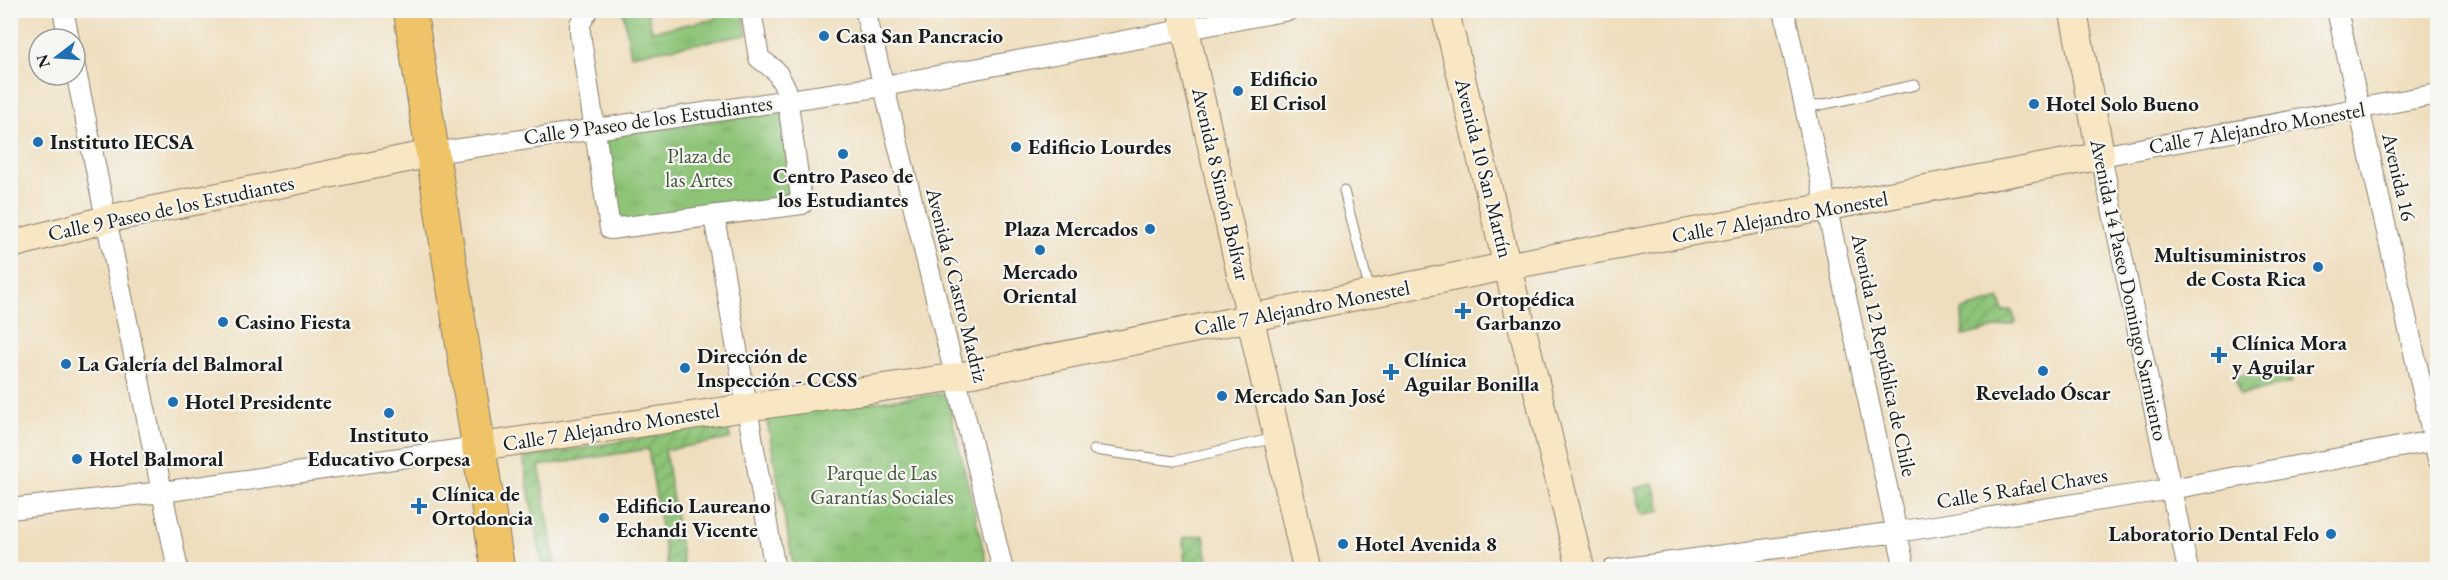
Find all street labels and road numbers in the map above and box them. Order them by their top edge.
street label: Avenida 10 San Martín [1449,74,1520,260]
street label: Avenida 8 Simón Bolívar [1186,84,1257,283]
street label: Calle 9 Paseo de los Estudiantes [522,89,774,150]
street label: Calle 7 Alejandro Monestel [2147,95,2367,160]
street label: Avenida 16 [2376,129,2423,224]
street label: Avenida 14 Paseo Domingo Sarmiento [2084,136,2175,443]
street label: Calle 9 Paseo de los Estudiantes [45,168,297,247]
street label: Avenida 6 Castro Madriz [920,184,995,385]
street label: Calle 7 Alejandro Monestel [1670,184,1890,249]
street label: Avenida 12 República de Chile [1845,230,1923,479]
street label: Calle 7 Alejandro Monestel [1192,273,1412,342]
street label: Calle 7 Alejandro Monestel [501,396,721,457]
street label: Calle 5 Rafael Chaves [1935,461,2110,514]

